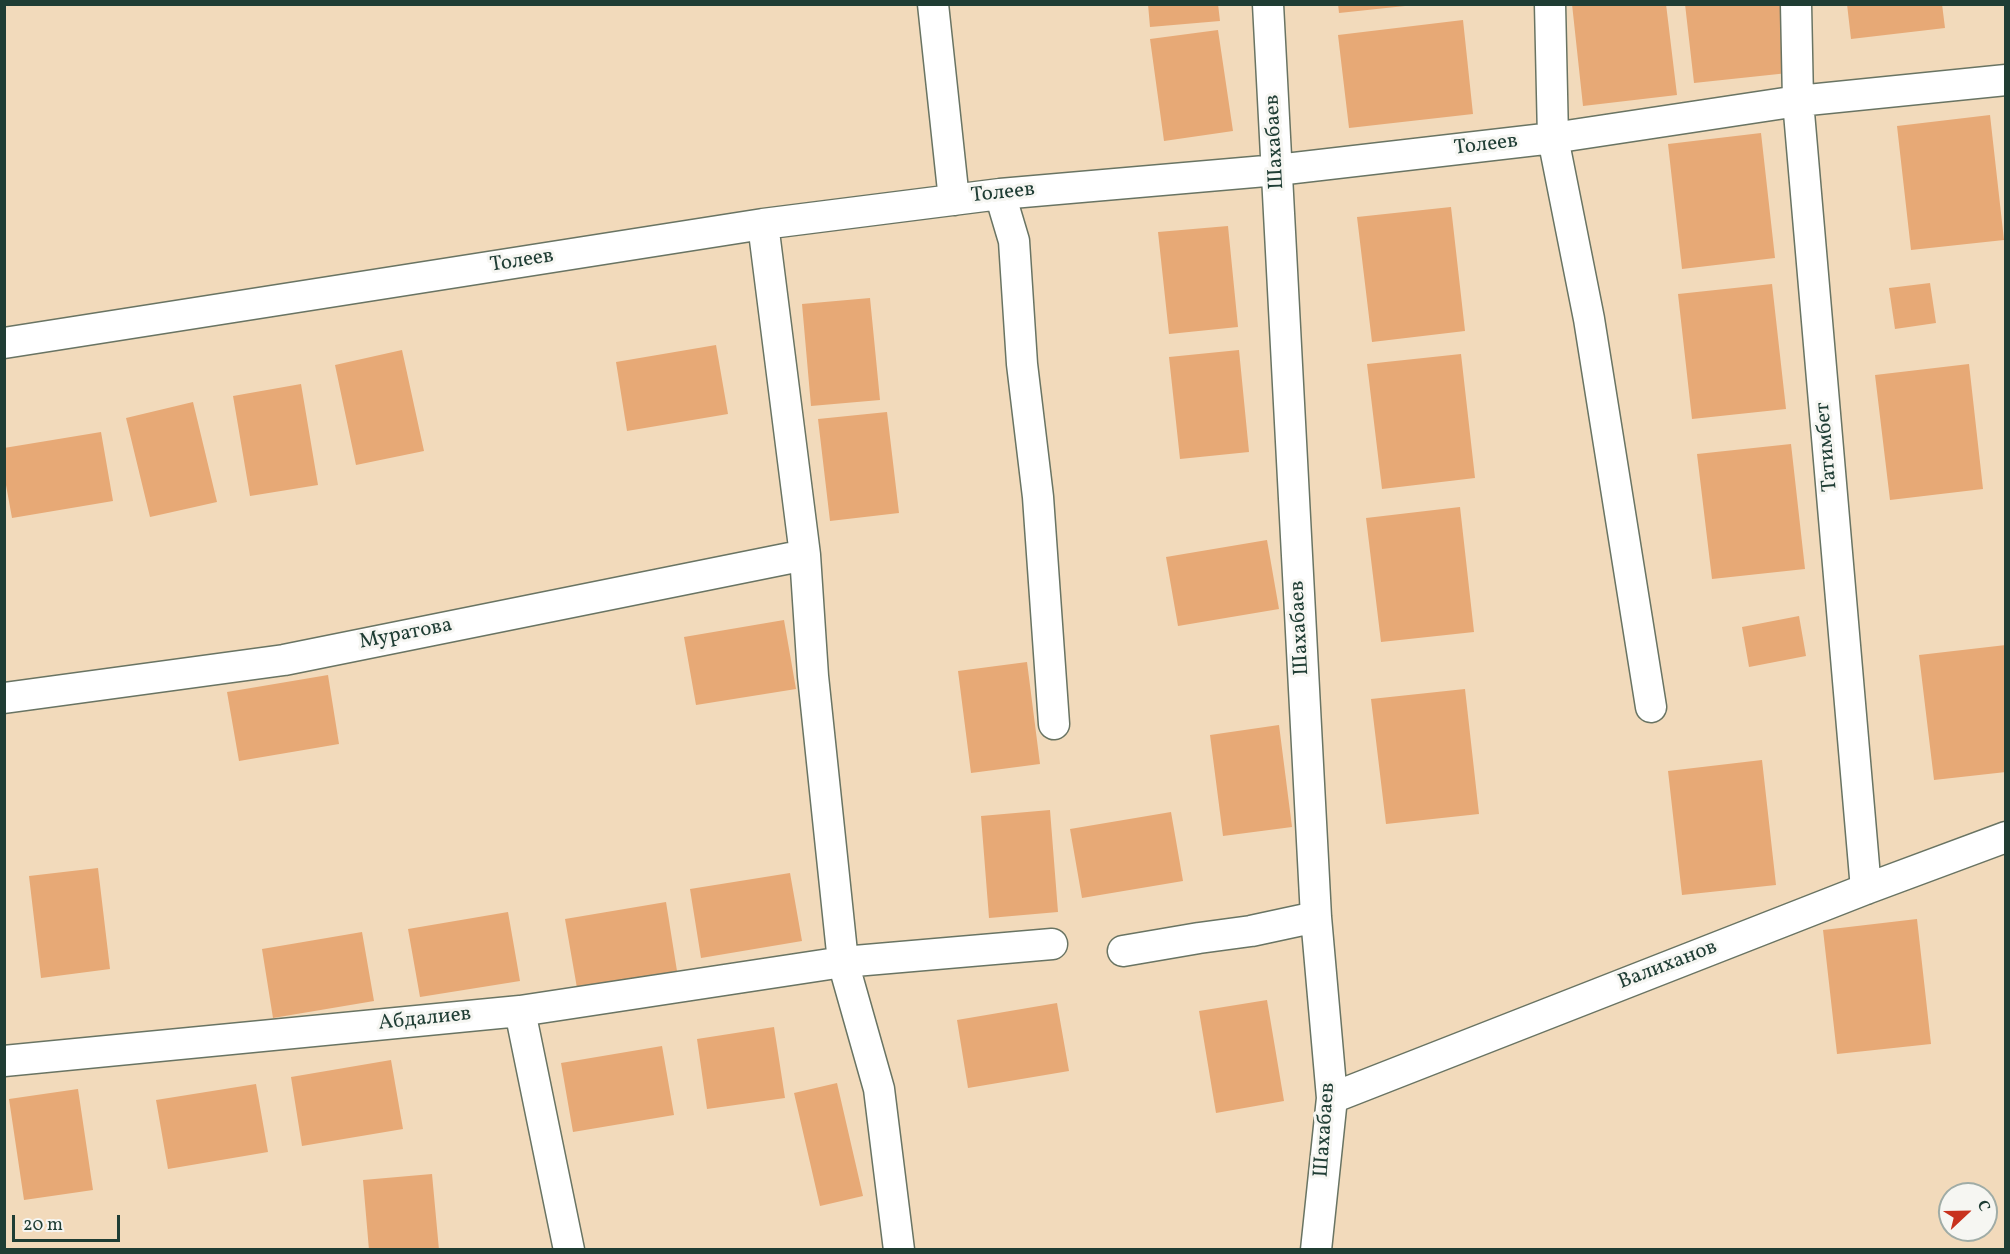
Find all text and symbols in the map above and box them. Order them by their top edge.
street label: Шахабаев [1261,94,1291,190]
street label: Толеев [1453,130,1519,162]
street label: Толеев [970,178,1036,210]
street label: Толеев [488,245,556,279]
street label: Татимбет [1812,401,1844,493]
street label: Шахабаев [1286,580,1316,676]
street label: Муратова [357,614,455,656]
street label: Валиханов [1615,936,1721,996]
street label: Абдалиев [377,1003,473,1037]
street label: Шахабаев [1310,1082,1342,1178]
north arrow [1938,1182,1998,1242]
text: С [1971,1197,1995,1215]
scale bar [15,1203,123,1241]
text: 20 m [23,1213,63,1238]

